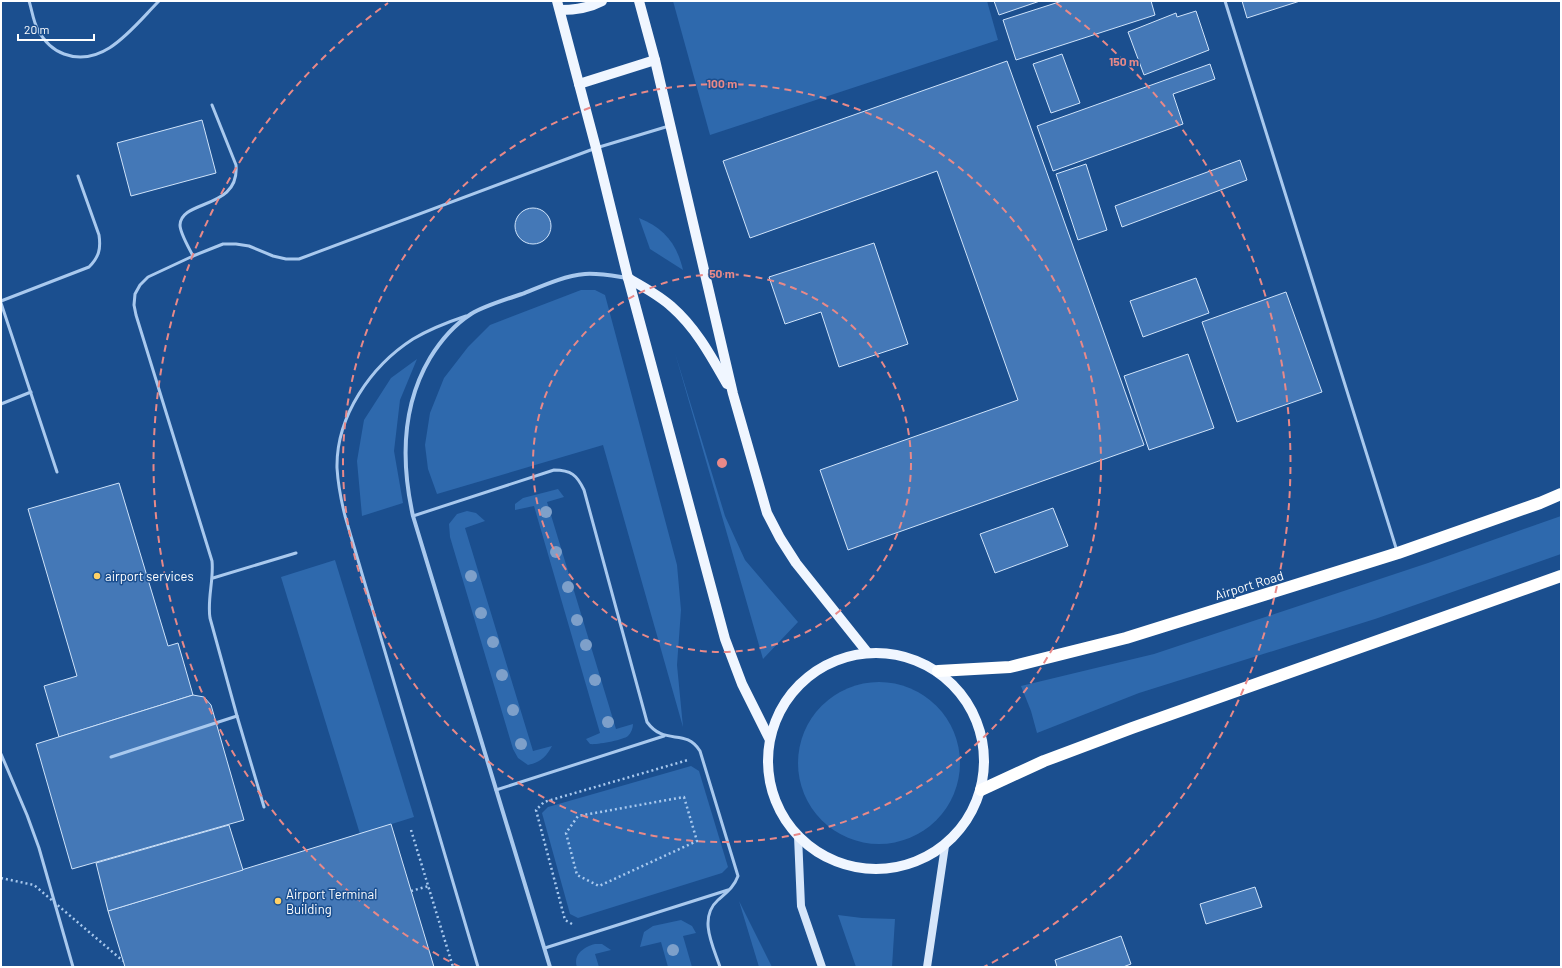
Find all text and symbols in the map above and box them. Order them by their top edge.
scale bar [18,16,94,42]
text: 20 m [24,22,50,36]
text: 150 m [1109,54,1139,68]
text: 100 m [707,76,737,90]
text: 50 m [709,266,735,280]
centre of rings [715,456,729,470]
street label: Airport Road [1213,567,1285,603]
place label: airport services [105,568,194,584]
marker: airport services [92,571,102,581]
place label: Airport Terminal Building [286,886,377,917]
marker: Airport Terminal Building [273,896,283,906]

